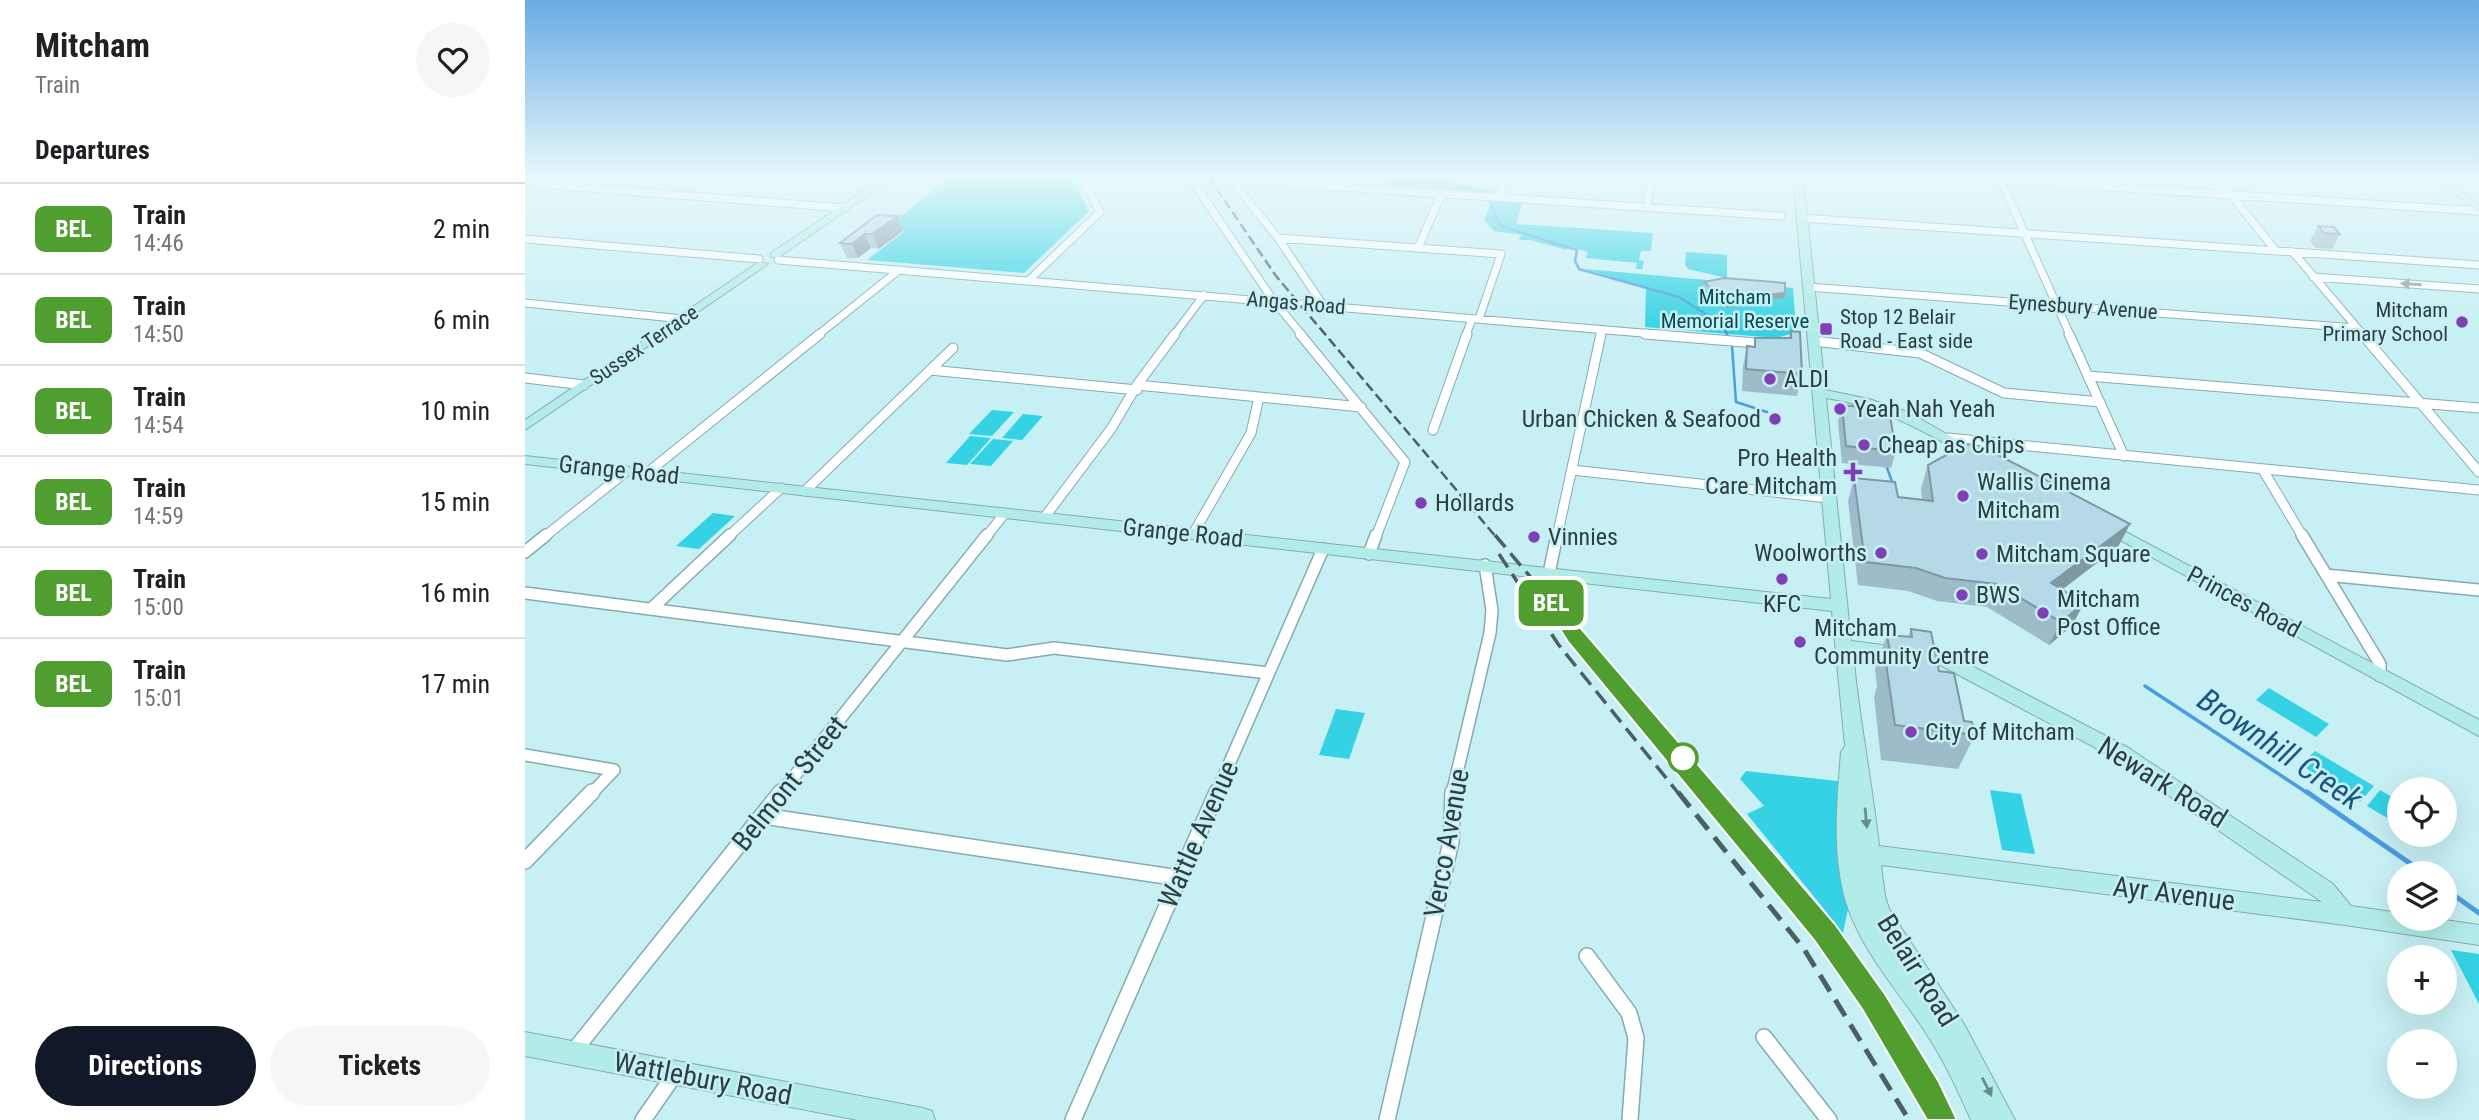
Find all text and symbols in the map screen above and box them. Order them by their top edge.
button: heart [416,23,490,97]
text: Mitcham [35,26,150,65]
text: Train [35,72,80,99]
text: Departures [35,135,150,165]
text: Train [133,200,186,230]
text: 2 min [433,214,490,244]
text: BEL [55,215,92,243]
text: 14:46 [133,230,184,257]
one-way arrow [2400,278,2422,289]
park label: Mitcham Memorial Reserve [1661,285,1809,333]
street label: Angas Road [1246,287,1346,319]
street label: Eynesbury Avenue [2008,290,2159,324]
text: Train [133,291,186,321]
place label: Mitcham Primary School [2322,298,2448,346]
street label: Sussex Terrace [585,300,703,390]
text: 6 min [433,305,490,335]
place label: Stop 12 Belair Road - East side [1840,305,1973,353]
text: BEL [55,306,92,334]
marker: Mitcham Primary School [2454,314,2470,330]
text: 14:50 [133,321,184,348]
marker: Stop 12 Belair Road - East side [1818,321,1834,337]
place label: ALDI [1784,365,1829,393]
marker: ALDI [1762,371,1778,387]
text: Train [133,382,186,412]
place label: Yeah Nah Yeah [1854,395,1995,423]
text: 10 min [420,396,490,426]
text: BEL [55,397,92,425]
marker: Yeah Nah Yeah [1832,401,1848,417]
place label: Urban Chicken & Seafood [1522,405,1761,433]
marker: Urban Chicken & Seafood [1767,411,1783,427]
text: 14:54 [133,412,184,439]
place label: Cheap as Chips [1878,431,2025,459]
marker: Cheap as Chips [1856,437,1872,453]
place label: Pro Health Care Mitcham [1705,444,1837,500]
street label: Grange Road [557,450,681,490]
marker: Pro Health Care Mitcham [1843,462,1863,482]
place label: Wallis Cinema Mitcham [1977,468,2111,524]
text: Train [133,473,186,503]
text: 15 min [420,487,490,517]
text: BEL [55,488,92,516]
marker: Wallis Cinema Mitcham [1955,488,1971,504]
place label: Hollards [1435,489,1514,517]
marker: Hollards [1413,495,1429,511]
text: 14:59 [133,503,184,530]
street label: Grange Road [1121,513,1245,553]
place label: Vinnies [1548,523,1618,551]
marker: Vinnies [1526,529,1542,545]
place label: Woolworths [1754,539,1867,567]
place label: Mitcham Square [1996,540,2150,568]
marker: Woolworths [1873,545,1889,561]
marker: Mitcham Square [1974,546,1990,562]
street label: Princes Road [2182,560,2306,644]
text: Train [133,564,186,594]
marker: KFC [1774,571,1790,587]
text: 16 min [420,578,490,608]
text: BEL [55,579,92,607]
line badge: BEL [1511,580,1591,626]
place label: BWS [1976,581,2020,609]
place label: Mitcham Post Office [2057,585,2160,641]
marker: BWS [1954,587,1970,603]
text: BEL [1533,589,1569,617]
place label: KFC [1763,590,1801,618]
text: 15:00 [133,594,184,621]
marker: Mitcham Post Office [2035,605,2051,621]
place label: Mitcham Community Centre [1814,614,1989,670]
marker: Mitcham Community Centre [1792,634,1808,650]
text: Train [133,655,186,685]
text: 17 min [420,669,490,699]
text: BEL [55,670,92,698]
water label: Brownhill Creek [2190,680,2370,819]
text: 15:01 [133,685,184,712]
street label: Belmont Street [725,709,854,857]
place label: City of Mitcham [1925,718,2075,746]
marker: City of Mitcham [1903,724,1919,740]
street label: Newark Road [2092,730,2233,835]
unlabelled marker [1668,743,1698,773]
street label: Wattle Avenue [1151,756,1246,913]
street label: Verco Avenue [1417,766,1476,920]
map controls [2387,777,2457,1099]
button: locate [2387,777,2457,847]
one-way arrow [1861,808,1872,830]
button: layers [2387,861,2457,931]
street label: Ayr Avenue [2111,870,2237,917]
street label: Belair Road [1870,908,1965,1032]
button: + [2387,945,2457,1015]
button: Directions [35,1026,256,1106]
button: Tickets [270,1026,490,1106]
button: − [2387,1029,2457,1099]
street label: Wattlebury Road [611,1045,795,1112]
one-way arrow [1980,1078,1992,1098]

